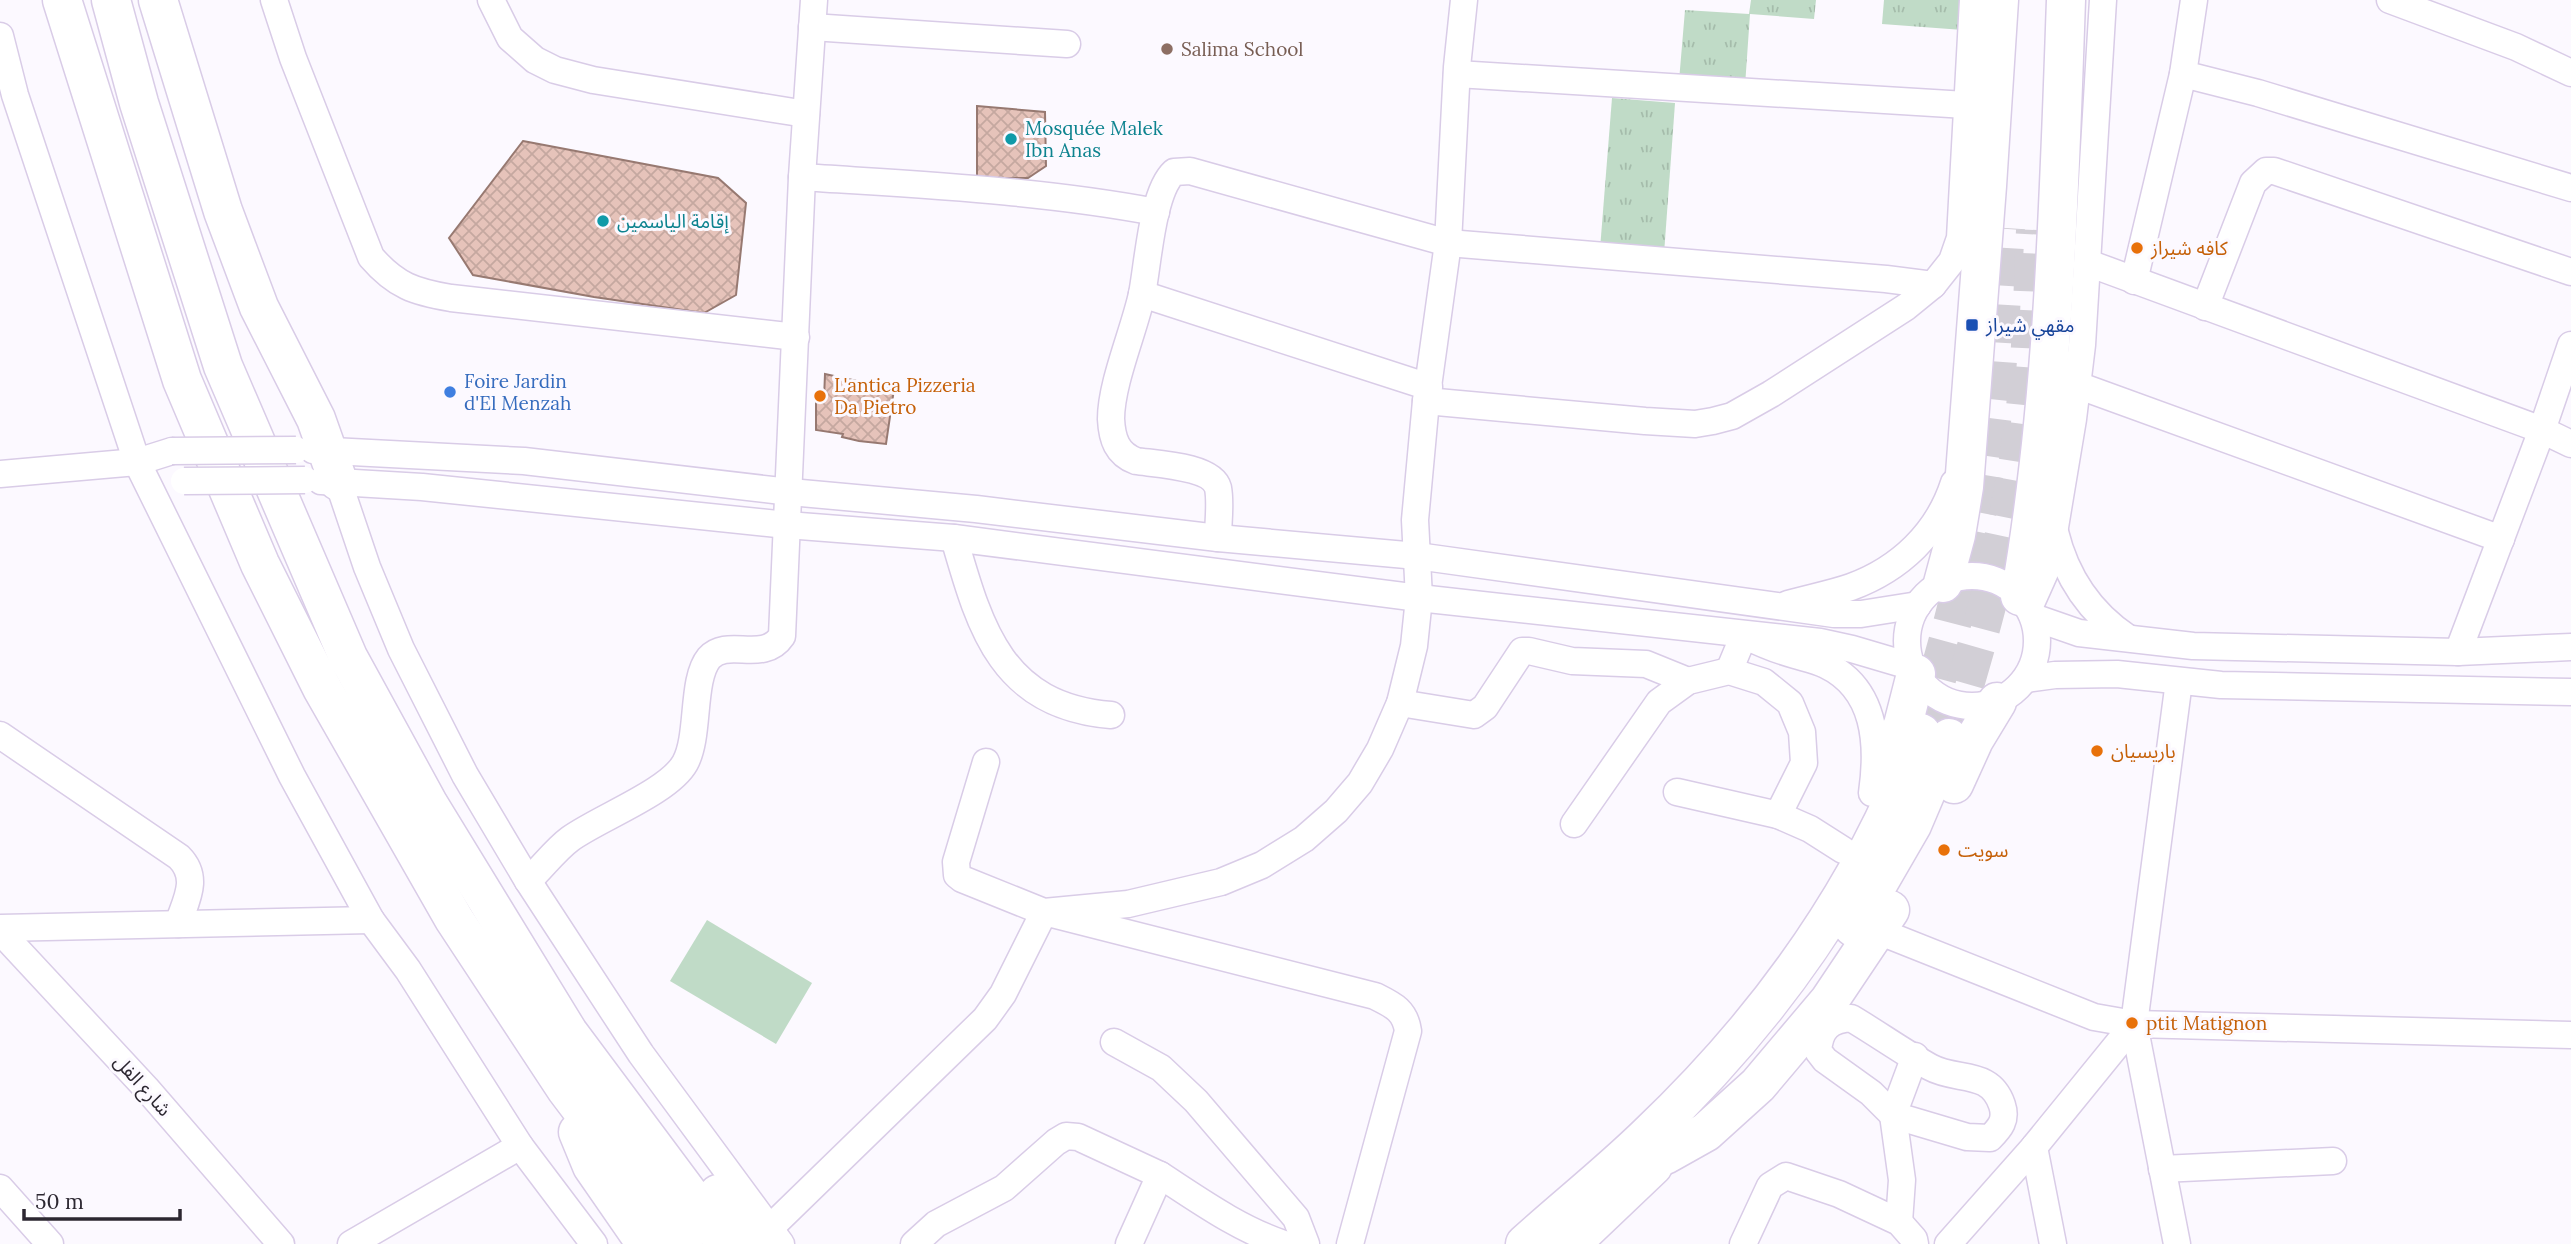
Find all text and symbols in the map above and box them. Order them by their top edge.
place label: Salima School [1181,37,1304,61]
marker: Salima School [1159,41,1175,57]
place label: Mosquée Malek Ibn Anas [1025,116,1164,162]
marker: Mosquée Malek Ibn Anas [1003,131,1019,147]
place label: إقامة الياسمين [617,209,730,234]
marker: إقامة الياسمين [595,213,611,229]
place label: کافه شيراز [2150,236,2229,260]
marker: کافه شيراز [2129,240,2145,256]
place label: مقهي شيراز [1985,313,2075,340]
marker: مقهي شيراز [1964,317,1980,333]
place label: Foire Jardin d'El Menzah [464,369,571,415]
place label: L'antica Pizzeria Da Pietro [834,373,976,419]
marker: Foire Jardin d'El Menzah [442,384,458,400]
marker: L'antica Pizzeria Da Pietro [812,388,828,404]
place label: باريسيان [2111,739,2176,763]
marker: باريسيان [2089,743,2105,759]
place label: سويت [1958,838,2008,862]
marker: سويت [1936,842,1952,858]
place label: ptit Matignon [2146,1011,2267,1035]
marker: ptit Matignon [2124,1015,2140,1031]
street label: شارع الفل [108,1049,177,1122]
scale bar [24,1178,180,1222]
text: 50 m [35,1188,84,1215]

